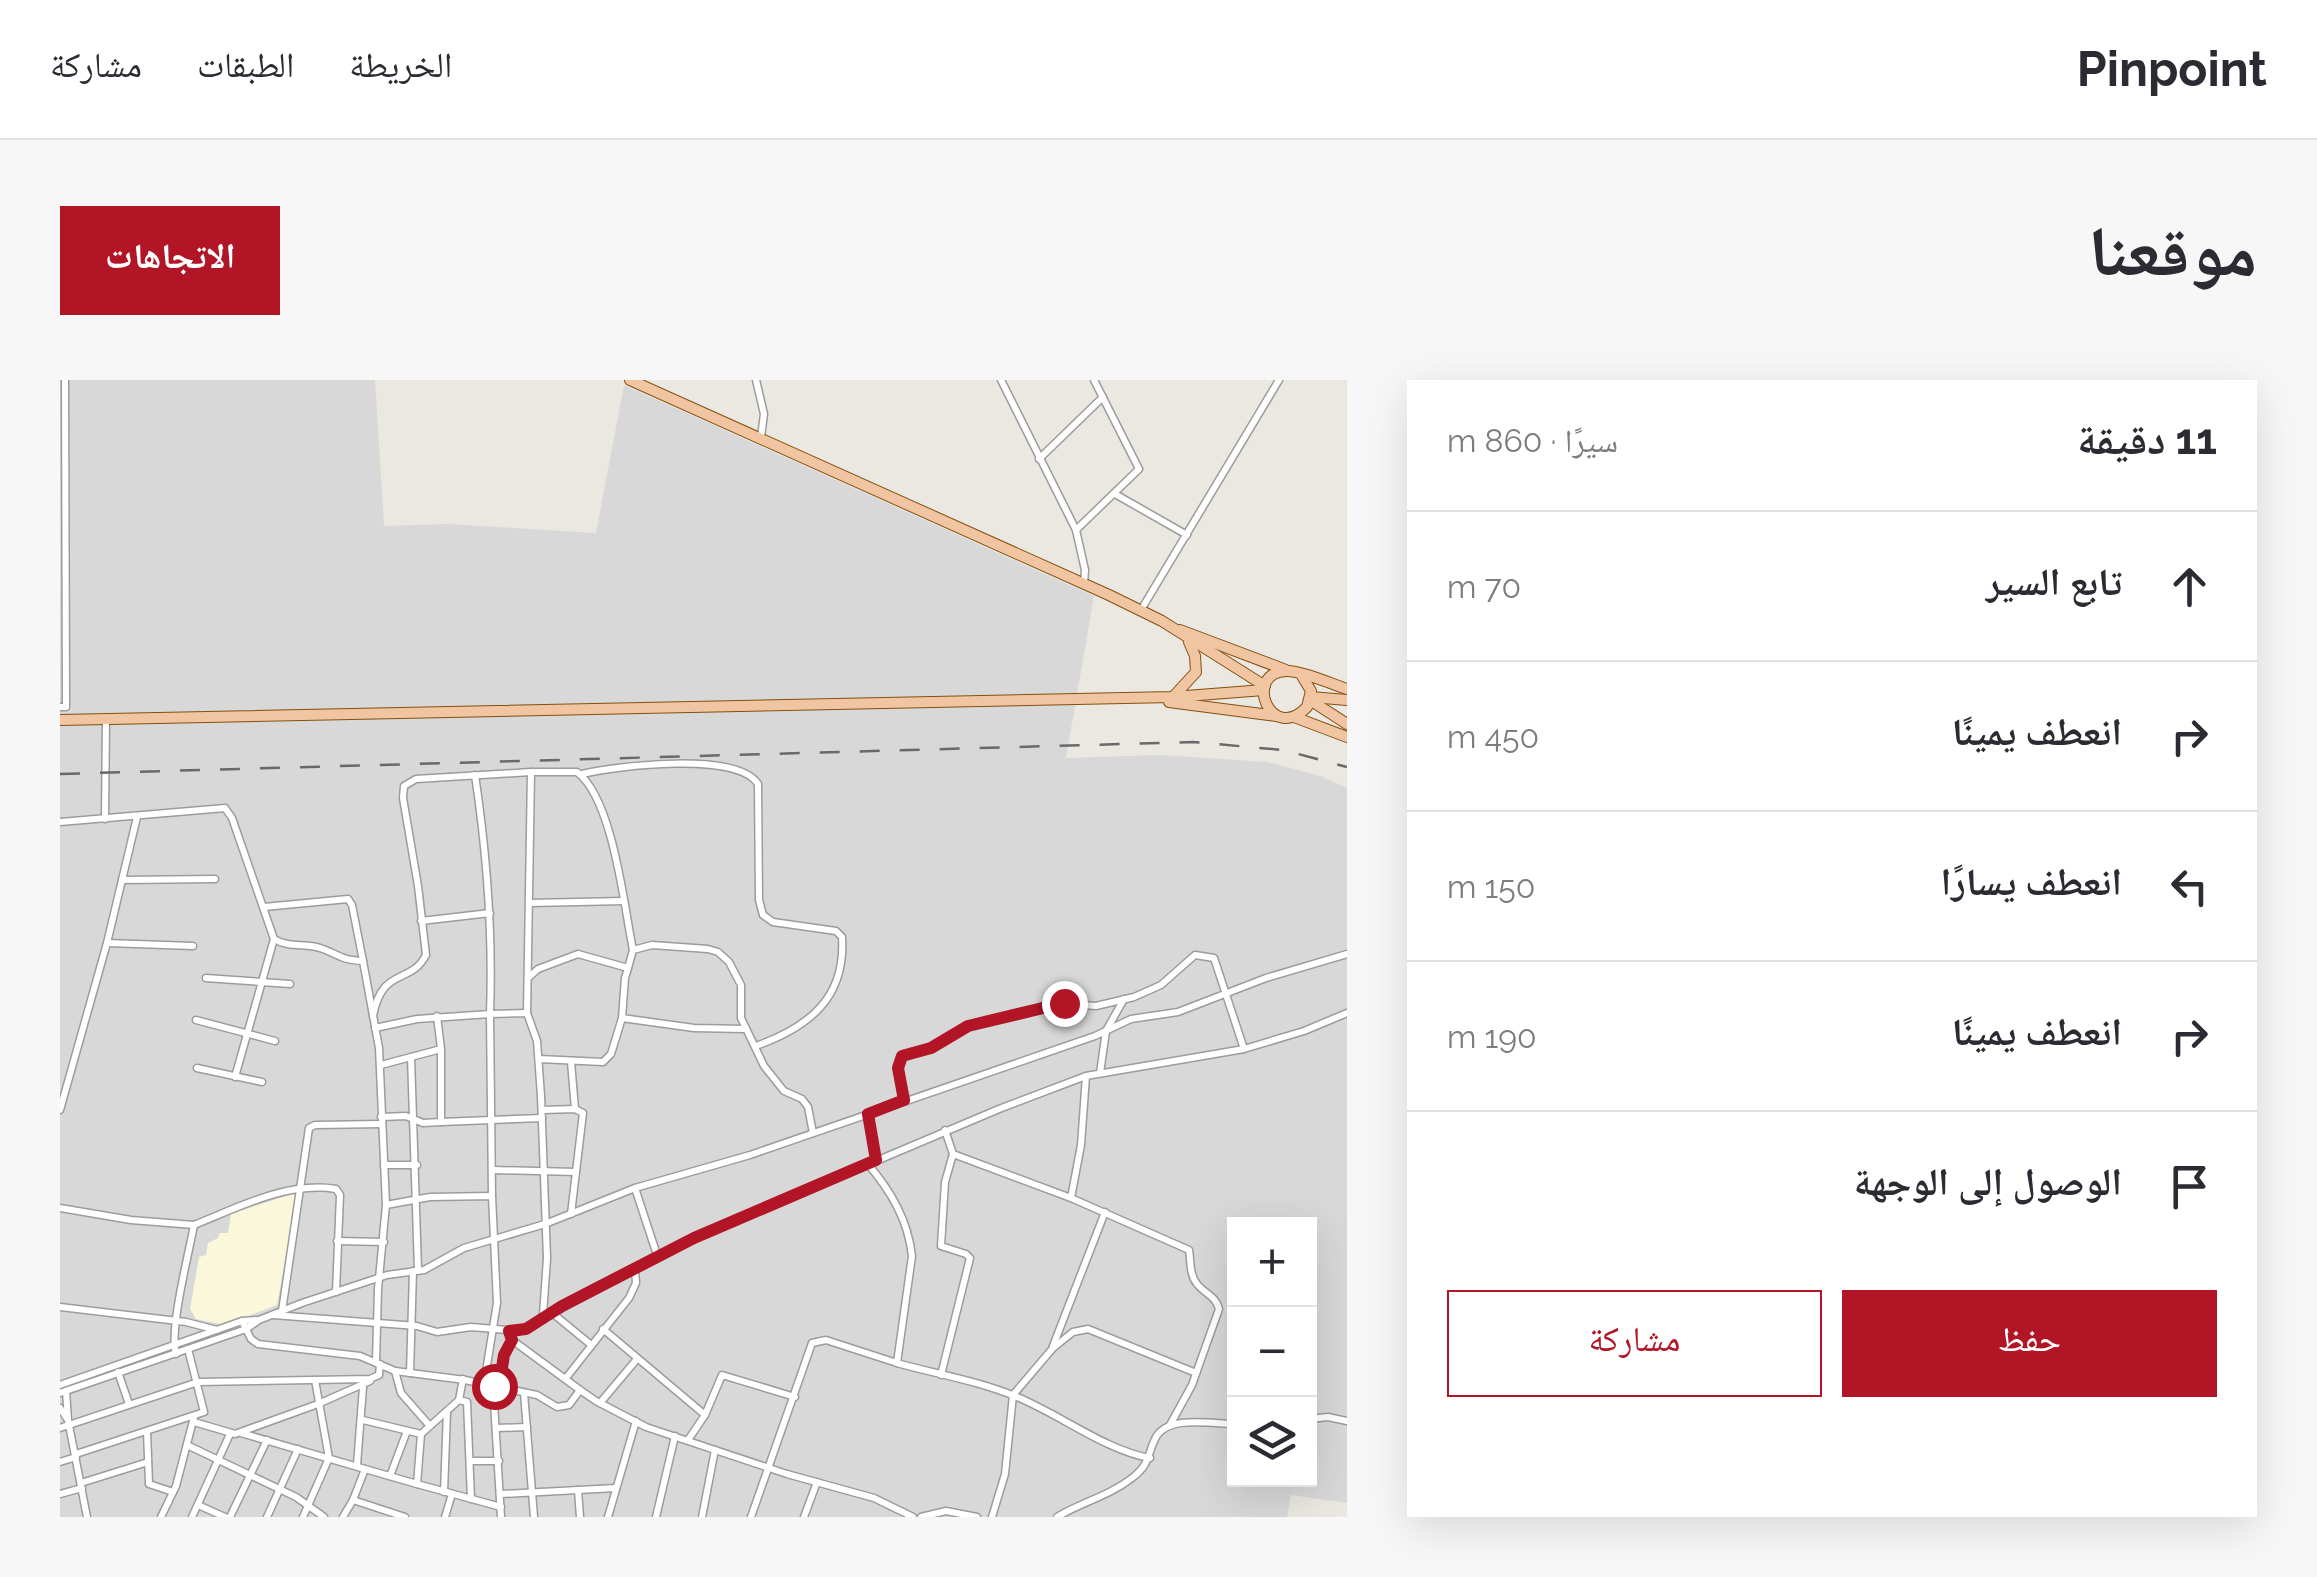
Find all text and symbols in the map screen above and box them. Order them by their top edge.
text: Pinpoint [2077,41,2267,97]
text: مشاركة [50,44,142,85]
text: الطبقات [197,44,294,85]
text: الخريطة [349,44,452,85]
button: الاتجاهات [60,206,280,315]
text: موقعنا [2088,210,2257,292]
text: 11 دقيقة [2077,415,2217,464]
text: سيرًا · 860 m [1447,422,1618,459]
text: تابع السير [1986,559,2122,604]
icon: ahead [2162,559,2217,614]
text: 70 m [1447,568,1521,605]
text: انعطف يمينًا [1952,709,2122,754]
icon: right [2162,709,2217,764]
text: 450 m [1447,718,1539,755]
text: انعطف يسارًا [1941,859,2122,904]
icon: left [2162,859,2217,914]
text: 150 m [1447,868,1535,905]
route end [1042,981,1088,1027]
text: انعطف يمينًا [1952,1009,2122,1054]
icon: right [2162,1009,2217,1064]
text: 190 m [1447,1018,1537,1055]
text: الوصول إلى الوجهة [1854,1159,2122,1204]
icon: arrive [2162,1159,2217,1214]
map controls [1227,1217,1317,1487]
button: + [1227,1217,1317,1307]
button: مشاركة [1447,1290,1822,1397]
button: حفظ [1842,1290,2217,1397]
button: − [1227,1307,1317,1397]
route start [472,1364,518,1410]
button: layers [1227,1397,1317,1487]

